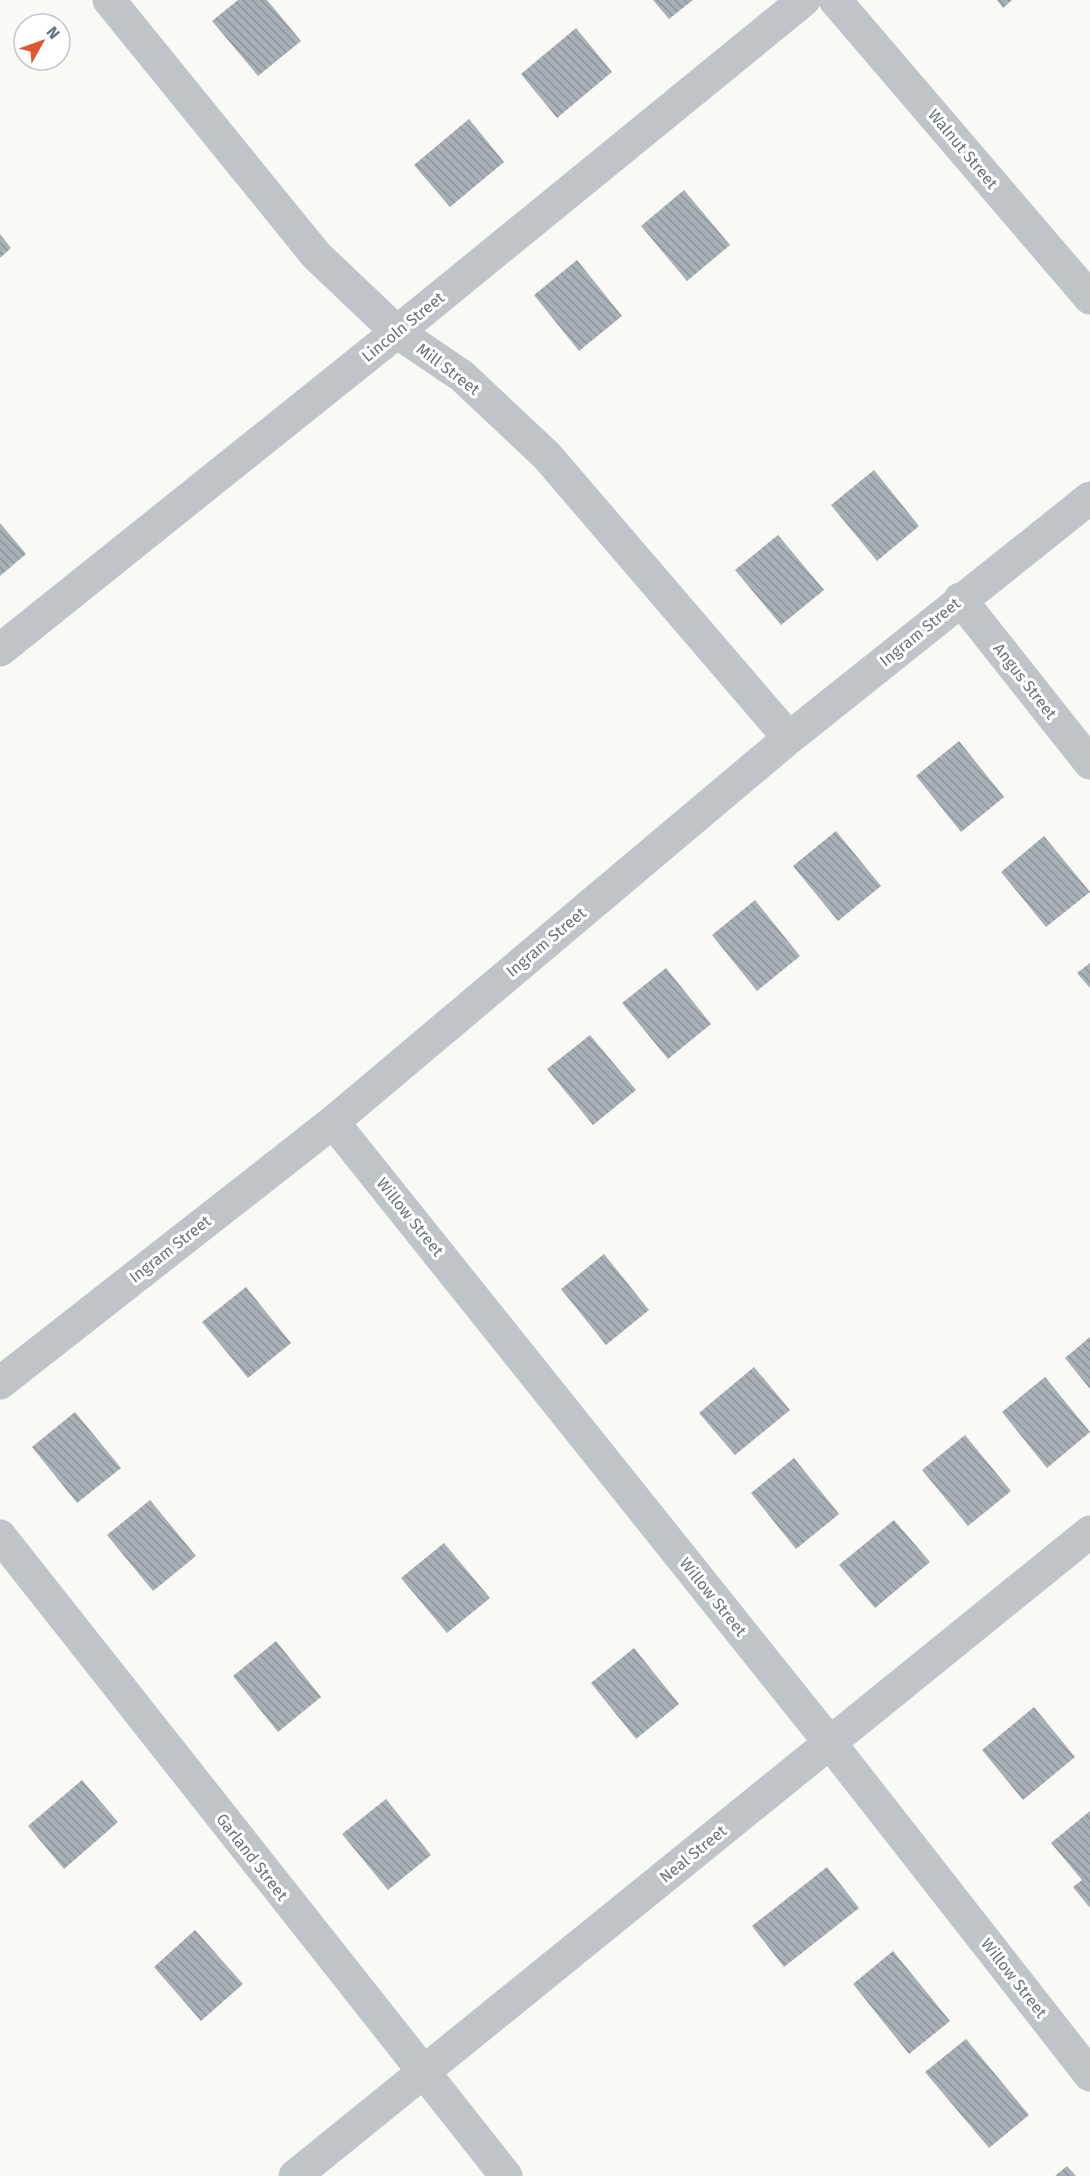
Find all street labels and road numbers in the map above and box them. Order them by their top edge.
street label: Walnut Street [924,105,1002,193]
street label: Lincoln Street [358,288,448,366]
street label: Mill Street [413,339,483,399]
street label: Ingram Street [876,594,964,670]
street label: Angus Street [989,639,1061,723]
street label: Ingram Street [502,903,590,981]
street label: Willow Street [373,1174,448,1260]
street label: Ingram Street [125,1211,215,1287]
street label: Willow Street [676,1554,751,1640]
street label: Garland Street [212,1810,292,1904]
street label: Neal Street [656,1821,730,1887]
street label: Willow Street [977,1935,1051,2022]

